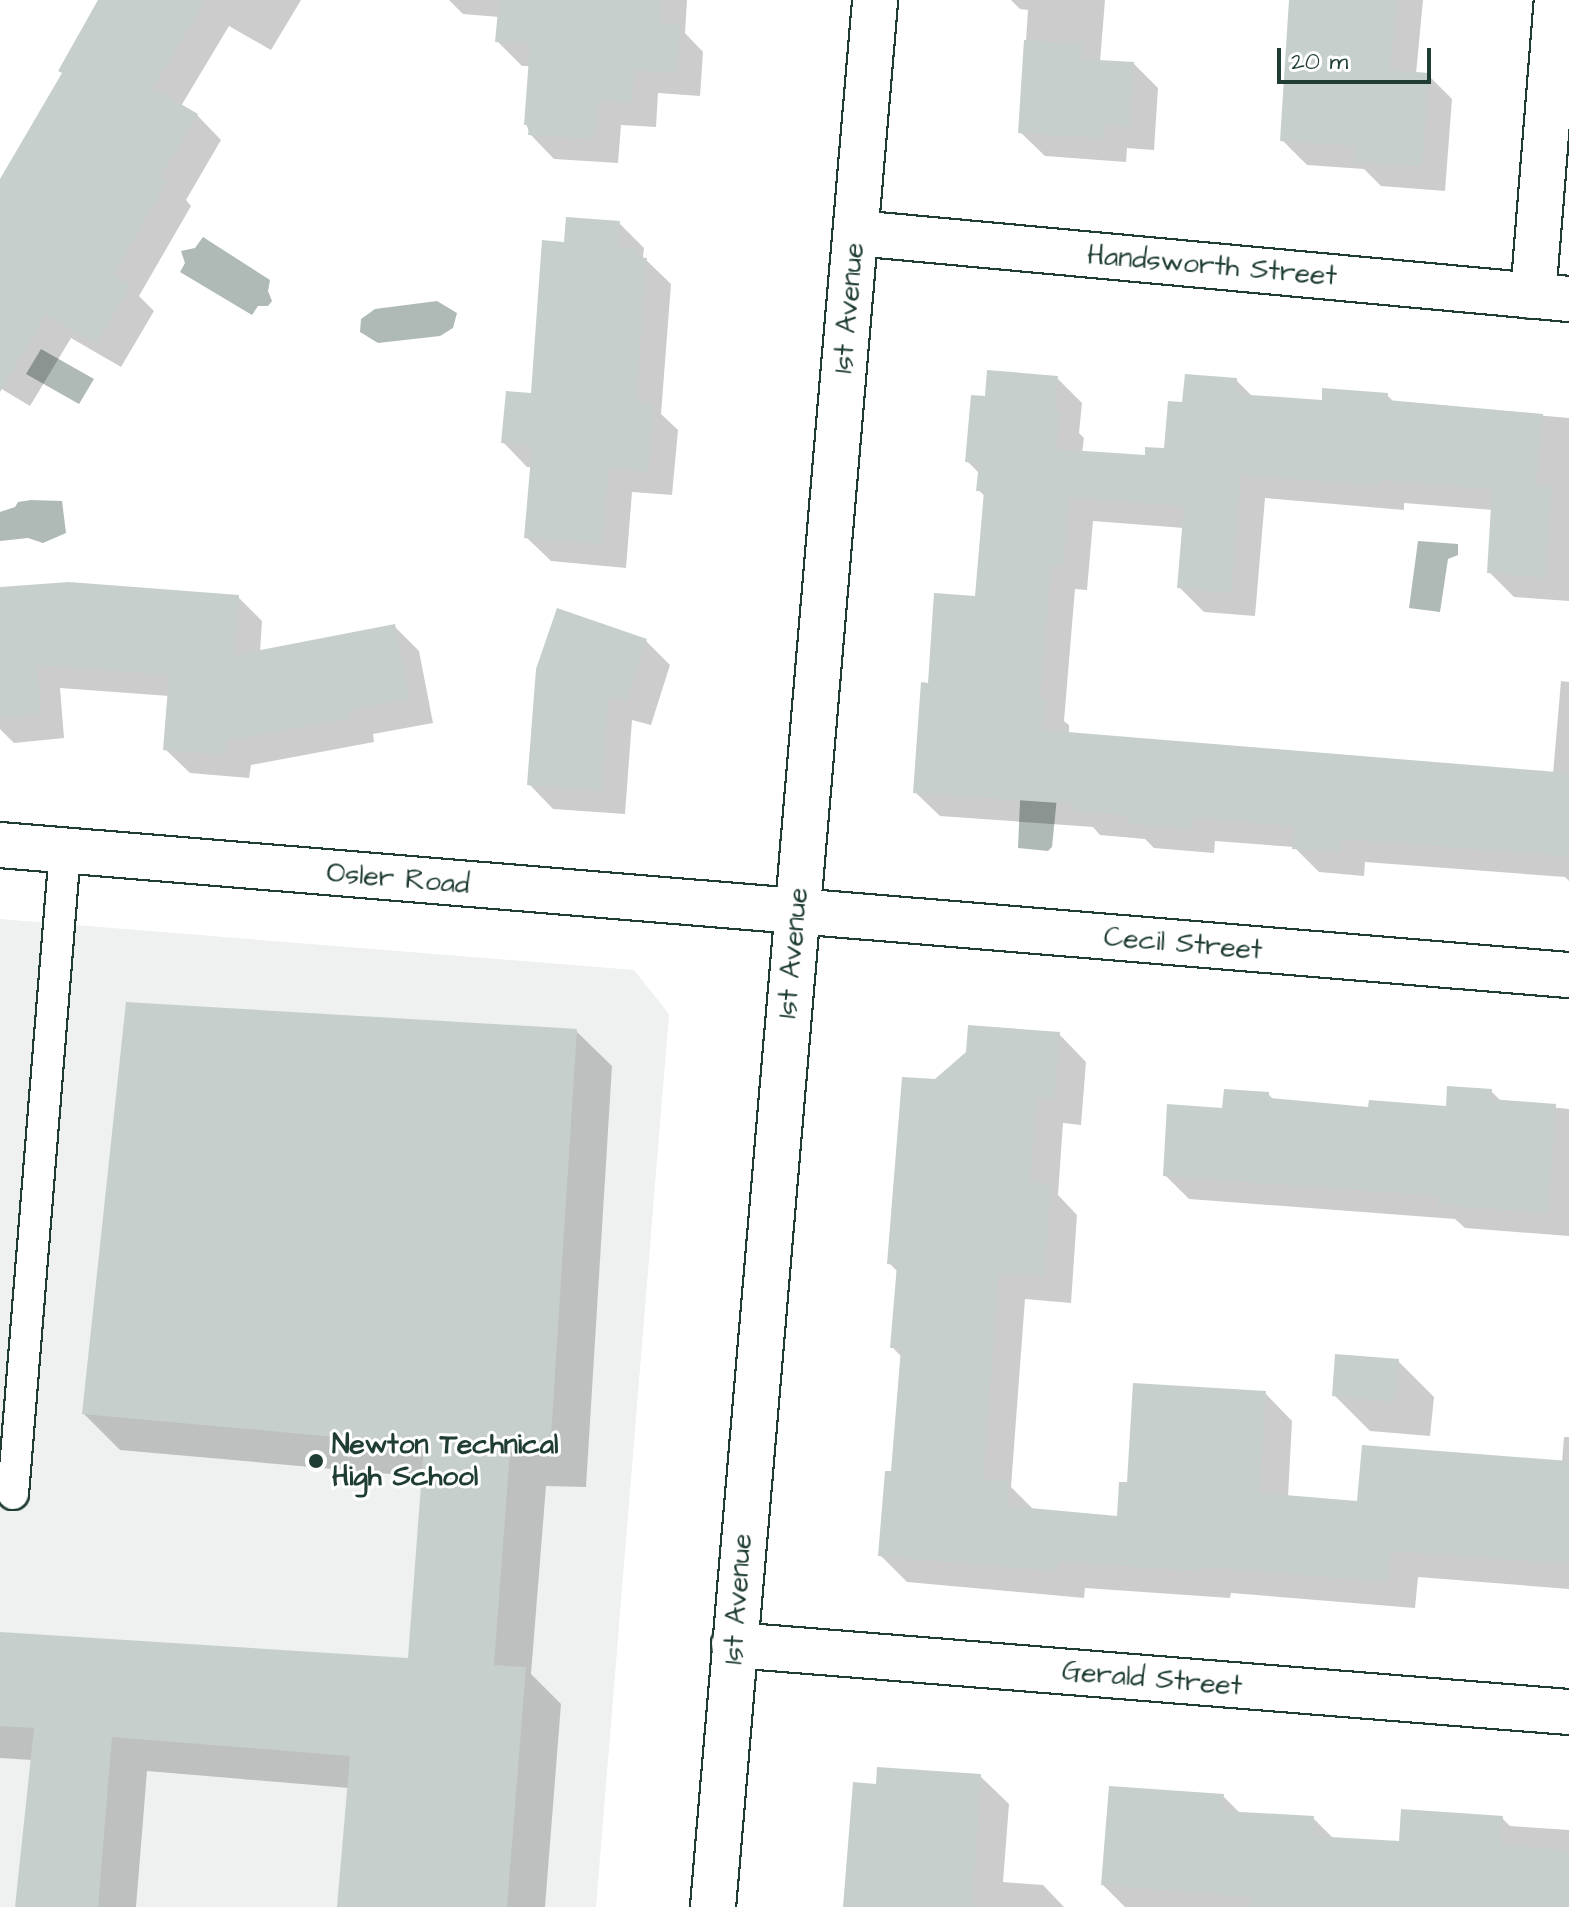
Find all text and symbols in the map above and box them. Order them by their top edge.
scale bar [1281,32,1435,82]
text: 20 m [1291,45,1348,79]
street label: Handsworth Street [1086,238,1338,294]
street label: 1st Avenue [827,241,871,375]
street label: Osler Road [325,856,471,902]
street label: 1st Avenue [771,886,815,1020]
street label: Cecil Street [1102,920,1264,968]
place label: Newton Technical High School [332,1428,558,1494]
marker: Newton Technical High School [307,1452,325,1470]
street label: 1st Avenue [717,1532,759,1666]
street label: Gerald Street [1061,1654,1243,1704]

